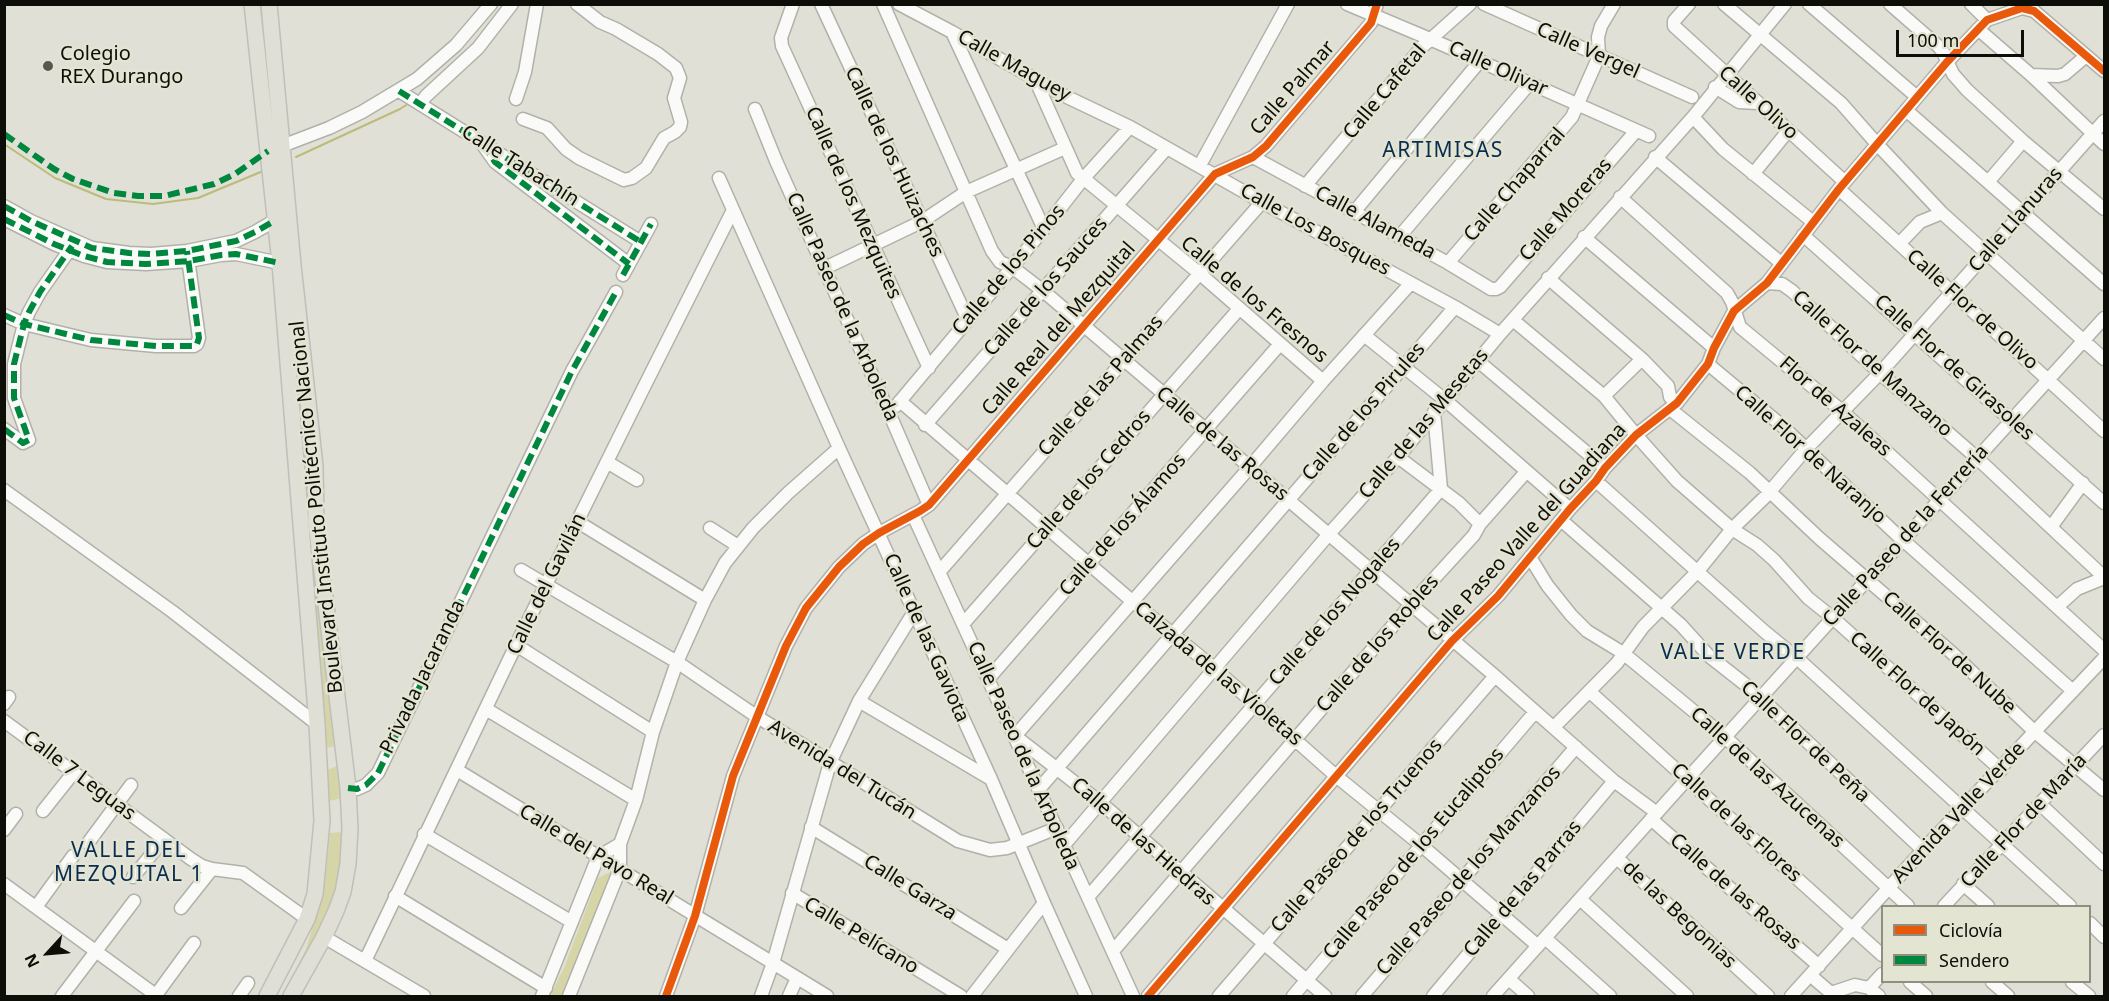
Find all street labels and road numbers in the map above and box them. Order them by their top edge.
street label: Calle Vergel [1533,18,1643,84]
street label: Calle Maguey [953,25,1075,107]
street label: Calle Palmar [1245,36,1341,140]
street label: Calle Olivar [1445,36,1551,102]
street label: Calle Cafetal [1338,40,1432,144]
street label: Calle Olivo [1713,61,1803,145]
street label: Calle de los Huizaches [839,63,949,261]
street label: Calle de los Mezquites [800,103,906,303]
street label: Calle Tabachín [457,120,583,212]
street label: Calle Chaparral [1459,123,1571,247]
street label: Calle Moreras [1515,154,1617,266]
street label: Calle Llanuras [1964,163,2068,277]
street label: Calle Los Bosques [1236,179,1394,281]
street label: Calle Alameda [1311,181,1439,265]
street label: Calle Paseo de la Arboleda [781,189,903,425]
street label: Calle de los Pinos [947,200,1071,340]
street label: Calle de los Sauces [979,213,1113,361]
street label: Calle de los Fresnos [1176,231,1332,369]
street label: Calle Real del Mezquital [977,237,1141,421]
street label: Calle Flor de Olivo [1901,245,2043,375]
street label: Calle Flor de Manzano [1787,286,1957,442]
street label: Calle Flor de Girasoles [1869,290,2039,446]
street label: Calle de las Palmas [1033,311,1169,461]
street label: Boulevard Instituto Politécnico Nacional [285,320,349,694]
street label: Calle de los Pirules [1297,338,1431,486]
street label: Calle de las Mesetas [1354,344,1494,504]
street label: Flor de Azaleas [1774,352,1896,462]
street label: Calle Flor de Naranjo [1729,381,1891,529]
street label: Calle de las Rosas [1151,382,1293,506]
street label: Calle de los Cedros [1022,405,1156,555]
street label: Calle Paseo Valle del Guadiana [1422,419,1632,647]
street label: Calle Paseo de la Ferrería [1818,440,1994,632]
street label: Calle de los Álamos [1055,449,1191,601]
street label: Calle del Gavilán [502,509,592,659]
street label: Calle de los Nogales [1264,533,1406,691]
street label: Calle de las Gaviota [878,550,974,726]
street label: Calle de los Robles [1312,570,1444,718]
street label: Calle Flor de Nube [1877,587,2021,719]
street label: Privada Jacaranda [375,596,471,758]
street label: Calzada de las Violetas [1129,597,1307,751]
street label: Calle Flor de Japón [1844,627,1990,761]
street label: Calle Paseo de la Arboleda [962,638,1084,874]
street label: Calle Flor de Peña [1736,676,1874,808]
street label: Calle de las Azucenas [1685,702,1849,854]
street label: Avenida del Tucán [764,715,920,825]
street label: Calle 7 Leguas [18,726,140,826]
street label: Calle Paseo de los Truenos [1266,734,1448,938]
street label: Avenida Valle Verde [1887,737,2031,889]
street label: Calle Paseo de los Eucaliptos [1318,743,1510,965]
street label: Calle Flor de María [1956,749,2092,893]
street label: Calle de las Flores [1666,758,1806,888]
street label: Calle Paseo de los Manzanos [1372,761,1566,981]
street label: Calle de las Hiedras [1066,773,1220,911]
street label: Calle del Pavo Real [515,800,677,910]
street label: Calle de las Parras [1459,816,1587,962]
street label: Calle de las Rosas [1665,829,1805,955]
street label: Calle Garza [859,850,961,926]
street label: de las Begonias [1617,856,1741,974]
street label: Calle Pelícano [799,892,923,980]

